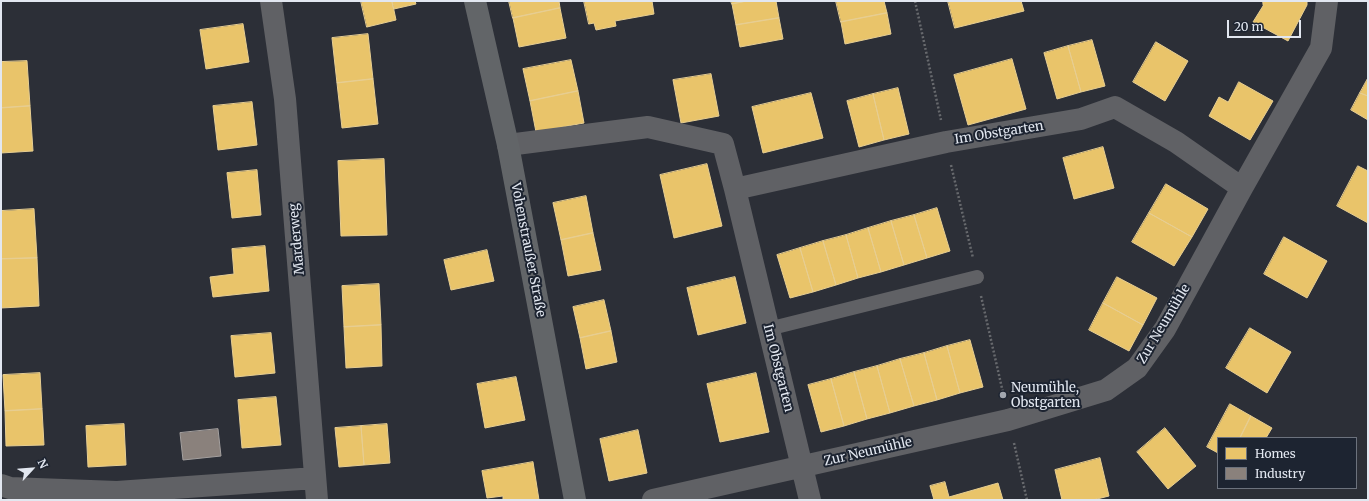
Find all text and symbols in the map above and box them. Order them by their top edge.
scale bar [1229,12,1303,38]
text: 20 m [1234,19,1263,34]
street label: Im Obstgarten [953,118,1045,148]
street label: Vohenstraußer Straße [507,182,549,318]
street label: Marderweg [286,203,308,275]
street label: Zur Neumühle [1134,281,1194,367]
street label: Im Obstgarten [760,322,796,414]
place label: Neumühle, Obstgarten [1011,380,1080,411]
marker: Neumühle, Obstgarten [998,390,1008,400]
street label: Zur Neumühle [822,434,914,470]
legend [1217,437,1357,489]
text: Homes [1255,446,1296,461]
north arrow [12,449,52,489]
text: N [35,457,51,471]
text: Industry [1255,466,1305,481]

